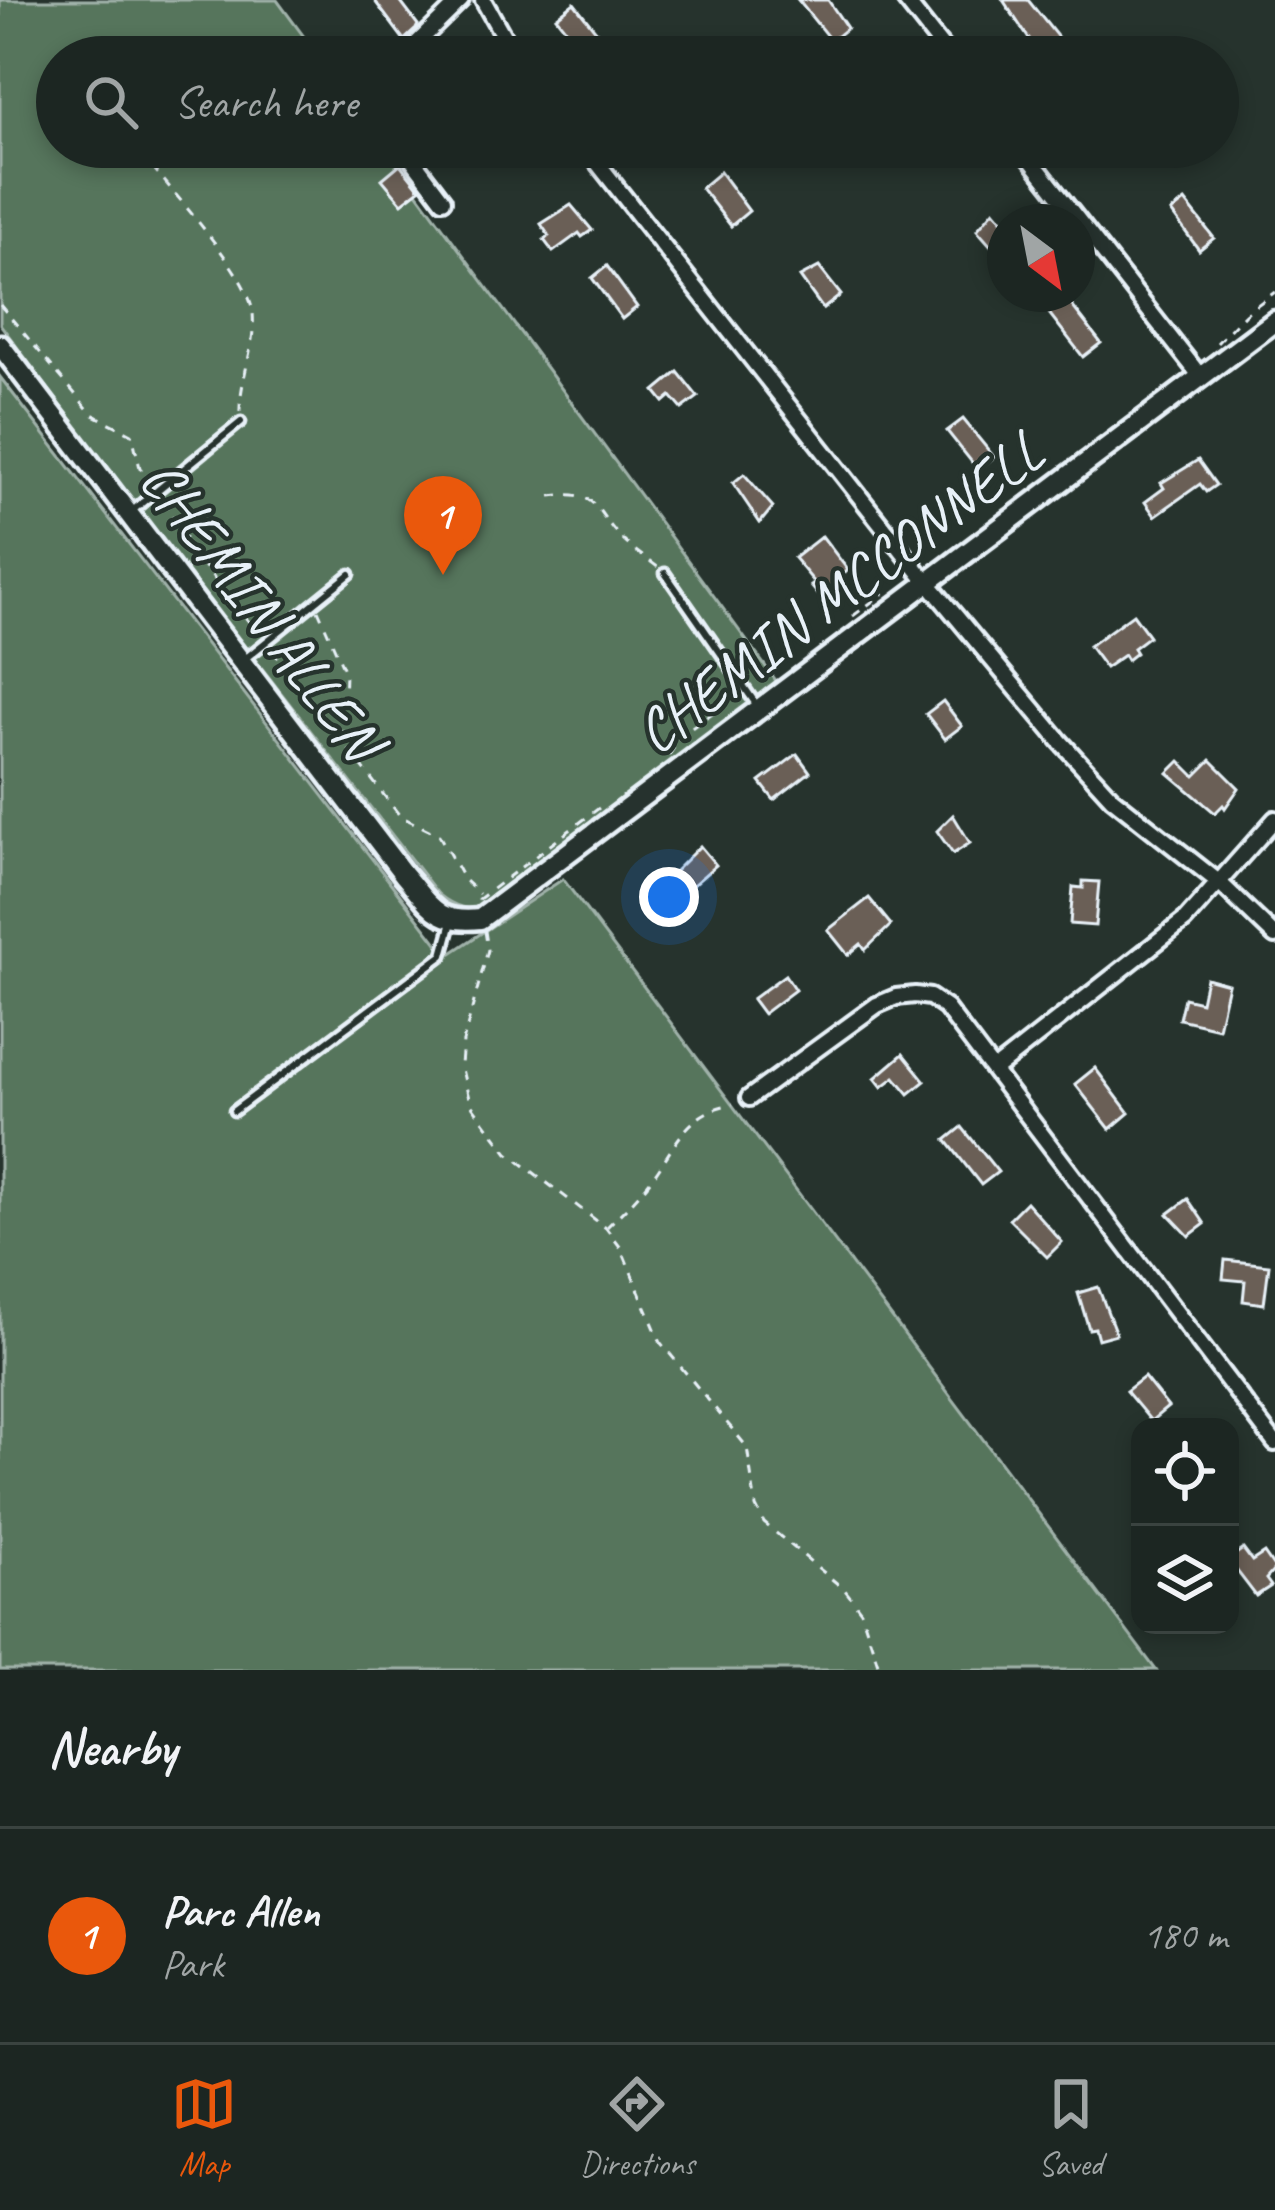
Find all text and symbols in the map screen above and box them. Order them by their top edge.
search box [36,36,1239,168]
icon: search [78,69,144,135]
text: Search here [174,74,357,131]
north arrow [987,204,1095,312]
street label: CHEMIN MCCONNELL [620,414,1058,770]
street label: CHEMIN ALLEN [124,444,404,781]
pin: 1 [404,476,482,575]
your location [639,867,699,927]
map controls [1131,1418,1239,1634]
button: locate [1131,1418,1239,1526]
button: layers [1131,1526,1239,1634]
text: Nearby [48,1716,176,1780]
text: Parc Allen [162,1883,319,1940]
text: 1 [78,1911,96,1960]
text: 180 m [1143,1911,1227,1960]
text: Park [162,1940,224,1989]
tab: Map [171,2071,237,2185]
tab: Directions [580,2071,695,2185]
tab: Saved [1038,2071,1104,2185]

